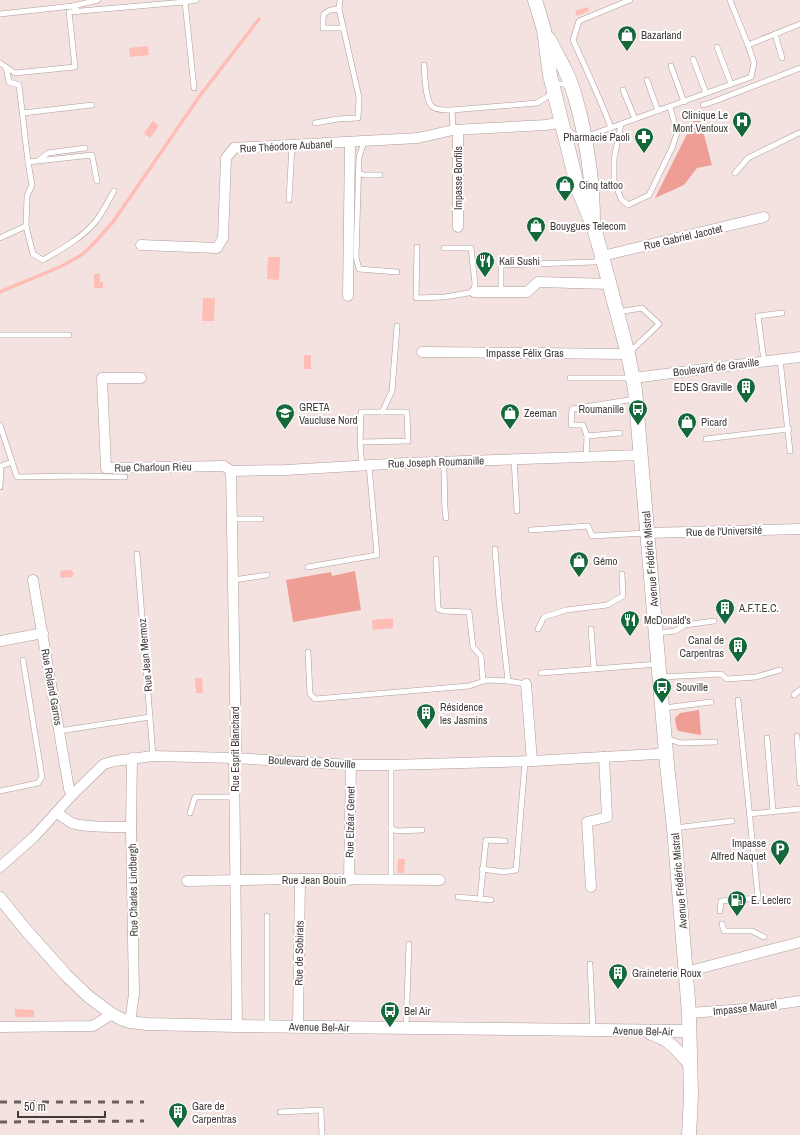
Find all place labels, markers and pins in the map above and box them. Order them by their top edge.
shop icon: Bazarland [616,24,638,52]
place label: Bazarland [641,28,682,42]
place label: Clinique Le Mont Ventoux [673,108,728,135]
hospital icon: Clinique Le Mont Ventoux [731,110,753,138]
pharmacy icon: Pharmacie Paoli [633,126,655,154]
place label: Pharmacie Paoli [563,130,630,144]
shop icon: Cinq tattoo [554,174,576,202]
place label: Cinq tattoo [579,178,623,192]
shop icon: Bouygues Telecom [525,215,547,243]
place label: Bouygues Telecom [550,219,626,233]
restaurant icon: Kali Sushi [474,250,496,278]
place label: Kali Sushi [499,254,540,268]
building icon: EDES Graville [735,376,757,404]
place label: EDES Graville [674,380,732,394]
bus stop icon: Roumanille [627,398,649,426]
place label: GRETA Vaucluse Nord [299,400,358,427]
school or university icon: GRETA Vaucluse Nord [274,402,296,430]
shop icon: Zeeman [499,402,521,430]
place label: Roumanille [578,402,624,416]
place label: Zeeman [524,406,557,420]
shop icon: Picard [676,411,698,439]
place label: Picard [701,415,727,429]
shop icon: Gémo [568,550,590,578]
place label: Gémo [593,554,618,568]
building icon: A.F.T.E.C. [714,597,736,625]
place label: A.F.T.E.C. [738,601,779,615]
restaurant icon: McDonald's [619,609,641,637]
place label: McDonald's [644,613,691,627]
place label: Canal de Carpentras [679,633,724,660]
building icon: Canal de Carpentras [727,635,749,663]
bus stop icon: Souville [651,676,673,704]
place label: Souville [676,680,708,694]
place label: Résidence les Jasmins [440,700,488,727]
building icon: Résidence les Jasmins [415,702,437,730]
place label: Impasse Alfred Naquet [710,836,766,863]
parking icon: Impasse Alfred Naquet [769,838,791,866]
fuel station icon: E. Leclerc [726,889,748,917]
place label: E. Leclerc [751,893,792,907]
building icon: Graineterie Roux [607,962,629,990]
place label: Graineterie Roux [632,966,702,980]
bus stop icon: Bel Air [379,1000,401,1028]
place label: Bel Air [404,1004,431,1018]
place label: Gare de Carpentras [192,1099,237,1126]
building icon: Gare de Carpentras [167,1101,189,1129]

